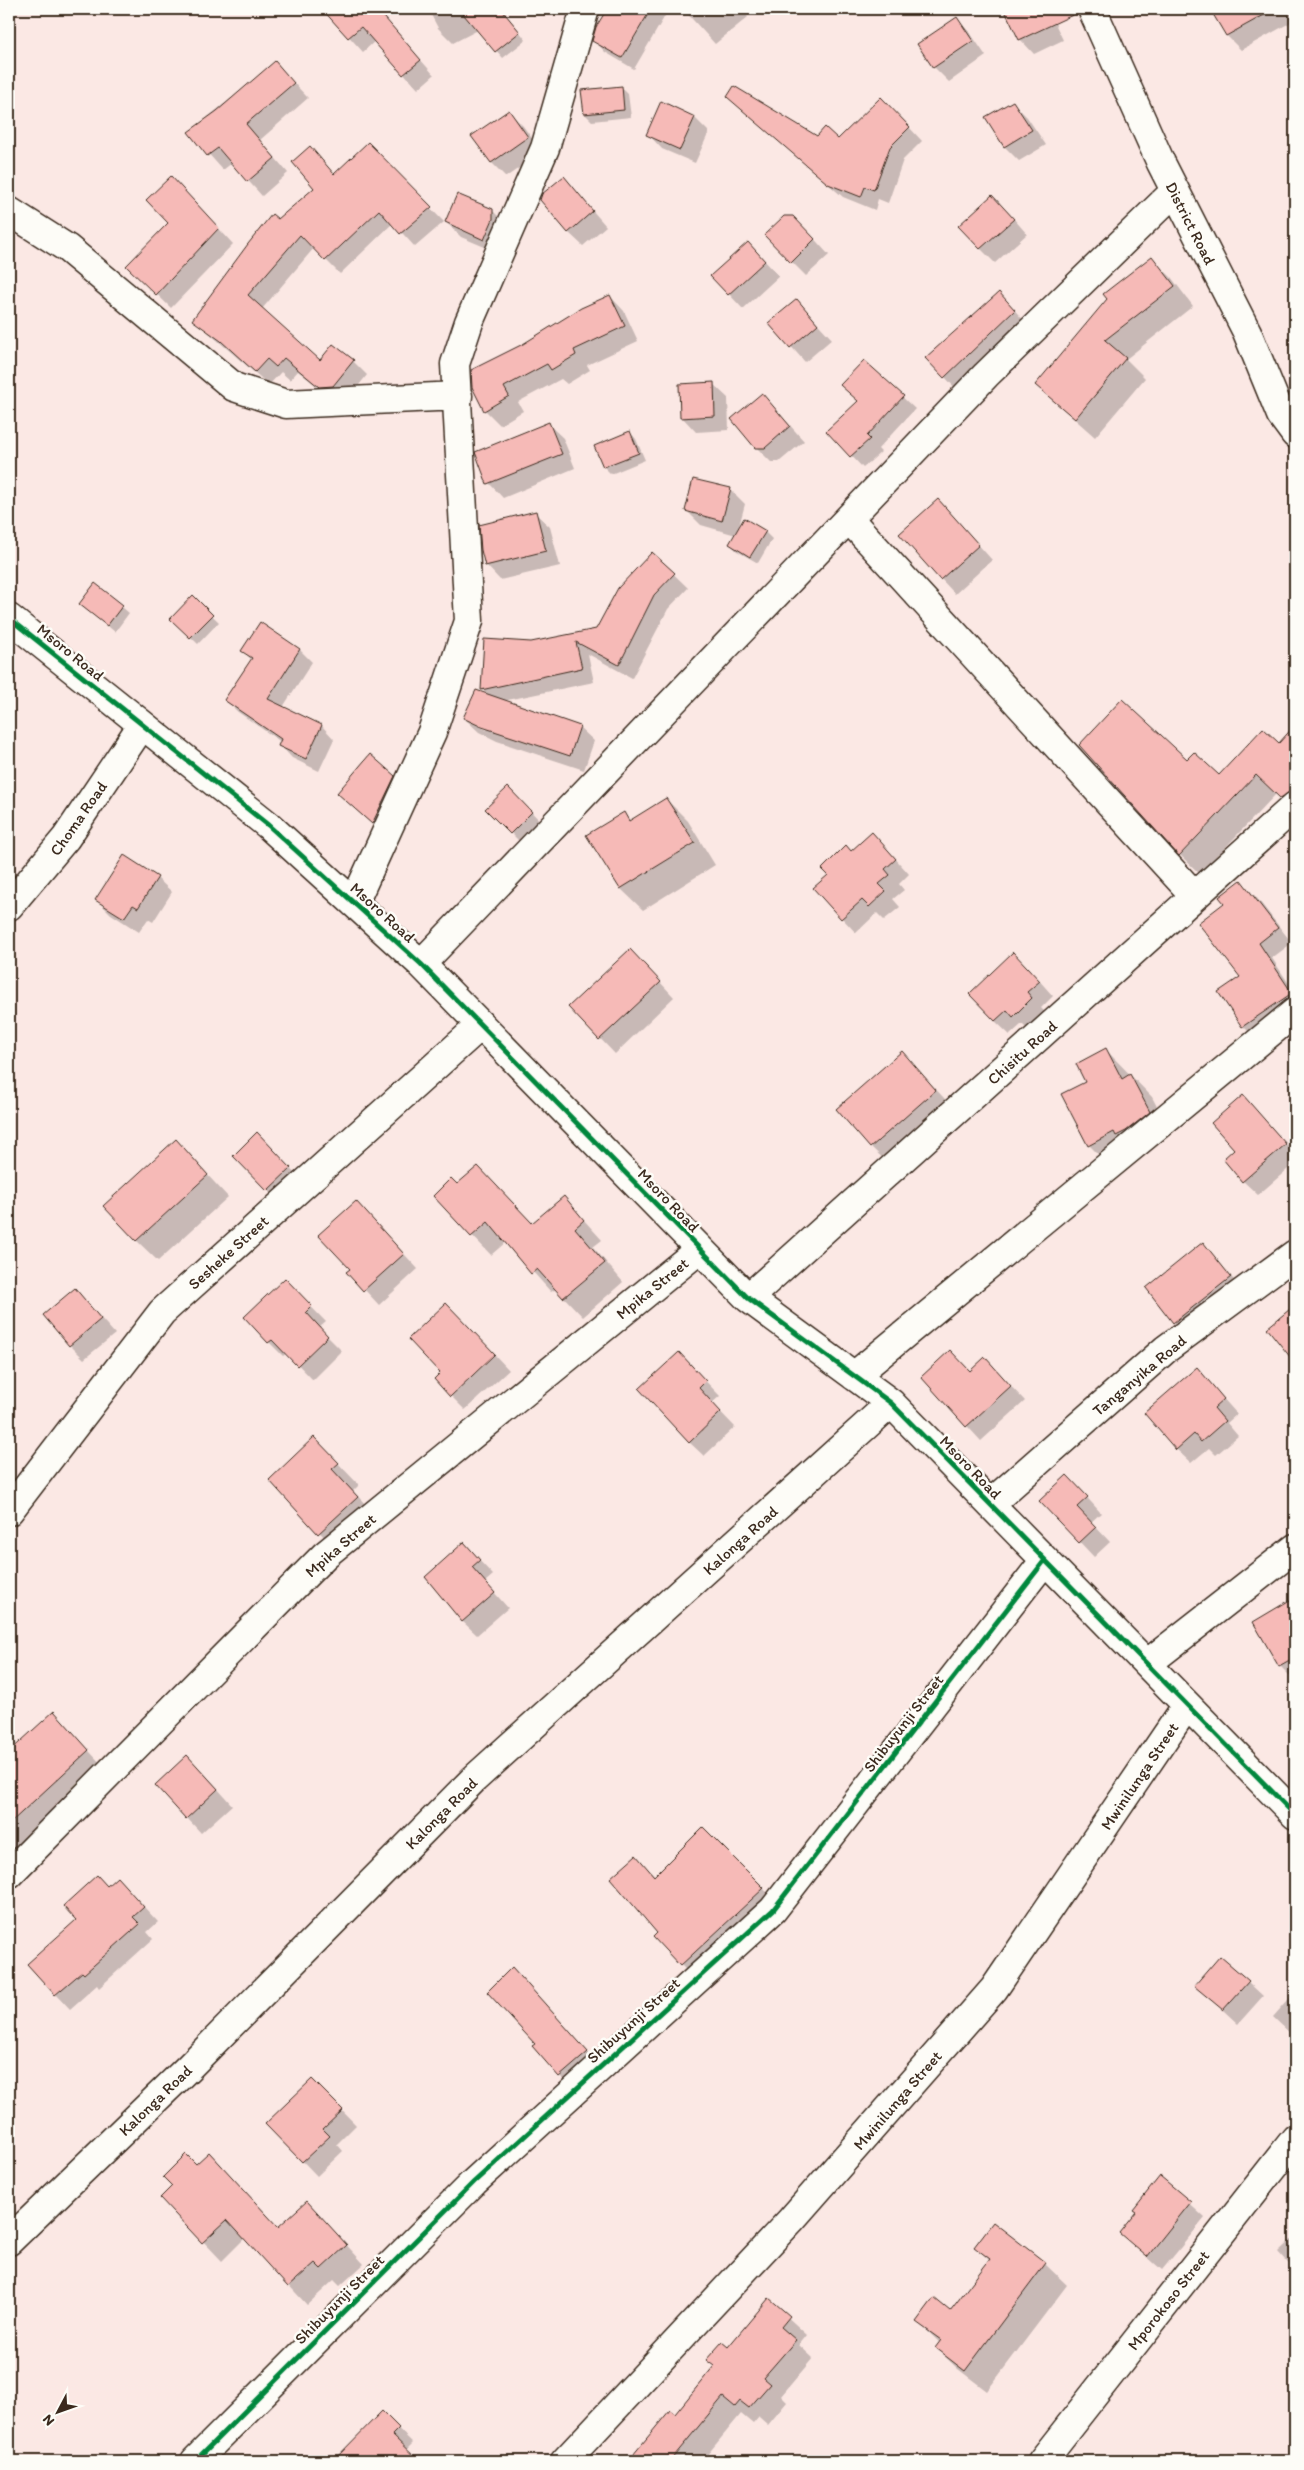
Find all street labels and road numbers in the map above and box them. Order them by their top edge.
street label: District Road [1162,179,1220,268]
street label: Msoro Road [33,620,108,685]
street label: Choma Road [46,777,111,859]
street label: Msoro Road [346,878,419,947]
street label: Chisitu Road [984,1016,1061,1089]
street label: Msoro Road [634,1165,704,1236]
street label: Sesheke Street [184,1211,272,1293]
street label: Mpika Street [612,1253,692,1323]
street label: Tanganyika Road [1089,1331,1190,1420]
street label: Msoro Road [936,1432,1006,1503]
street label: Kalonga Road [699,1502,782,1579]
street label: Mpika Street [301,1510,380,1581]
street label: Shibuyunji Street [859,1671,947,1776]
street label: Mwinilunga Street [1096,1719,1182,1834]
street label: Kalonga Road [401,1773,482,1853]
street label: Shibuyunji Street [583,1974,684,2067]
street label: Mwinilunga Street [849,2047,946,2154]
street label: Kalonga Road [115,2061,196,2140]
street label: Mporokoso Street [1124,2247,1213,2354]
street label: Shibuyunji Street [291,2251,388,2348]

